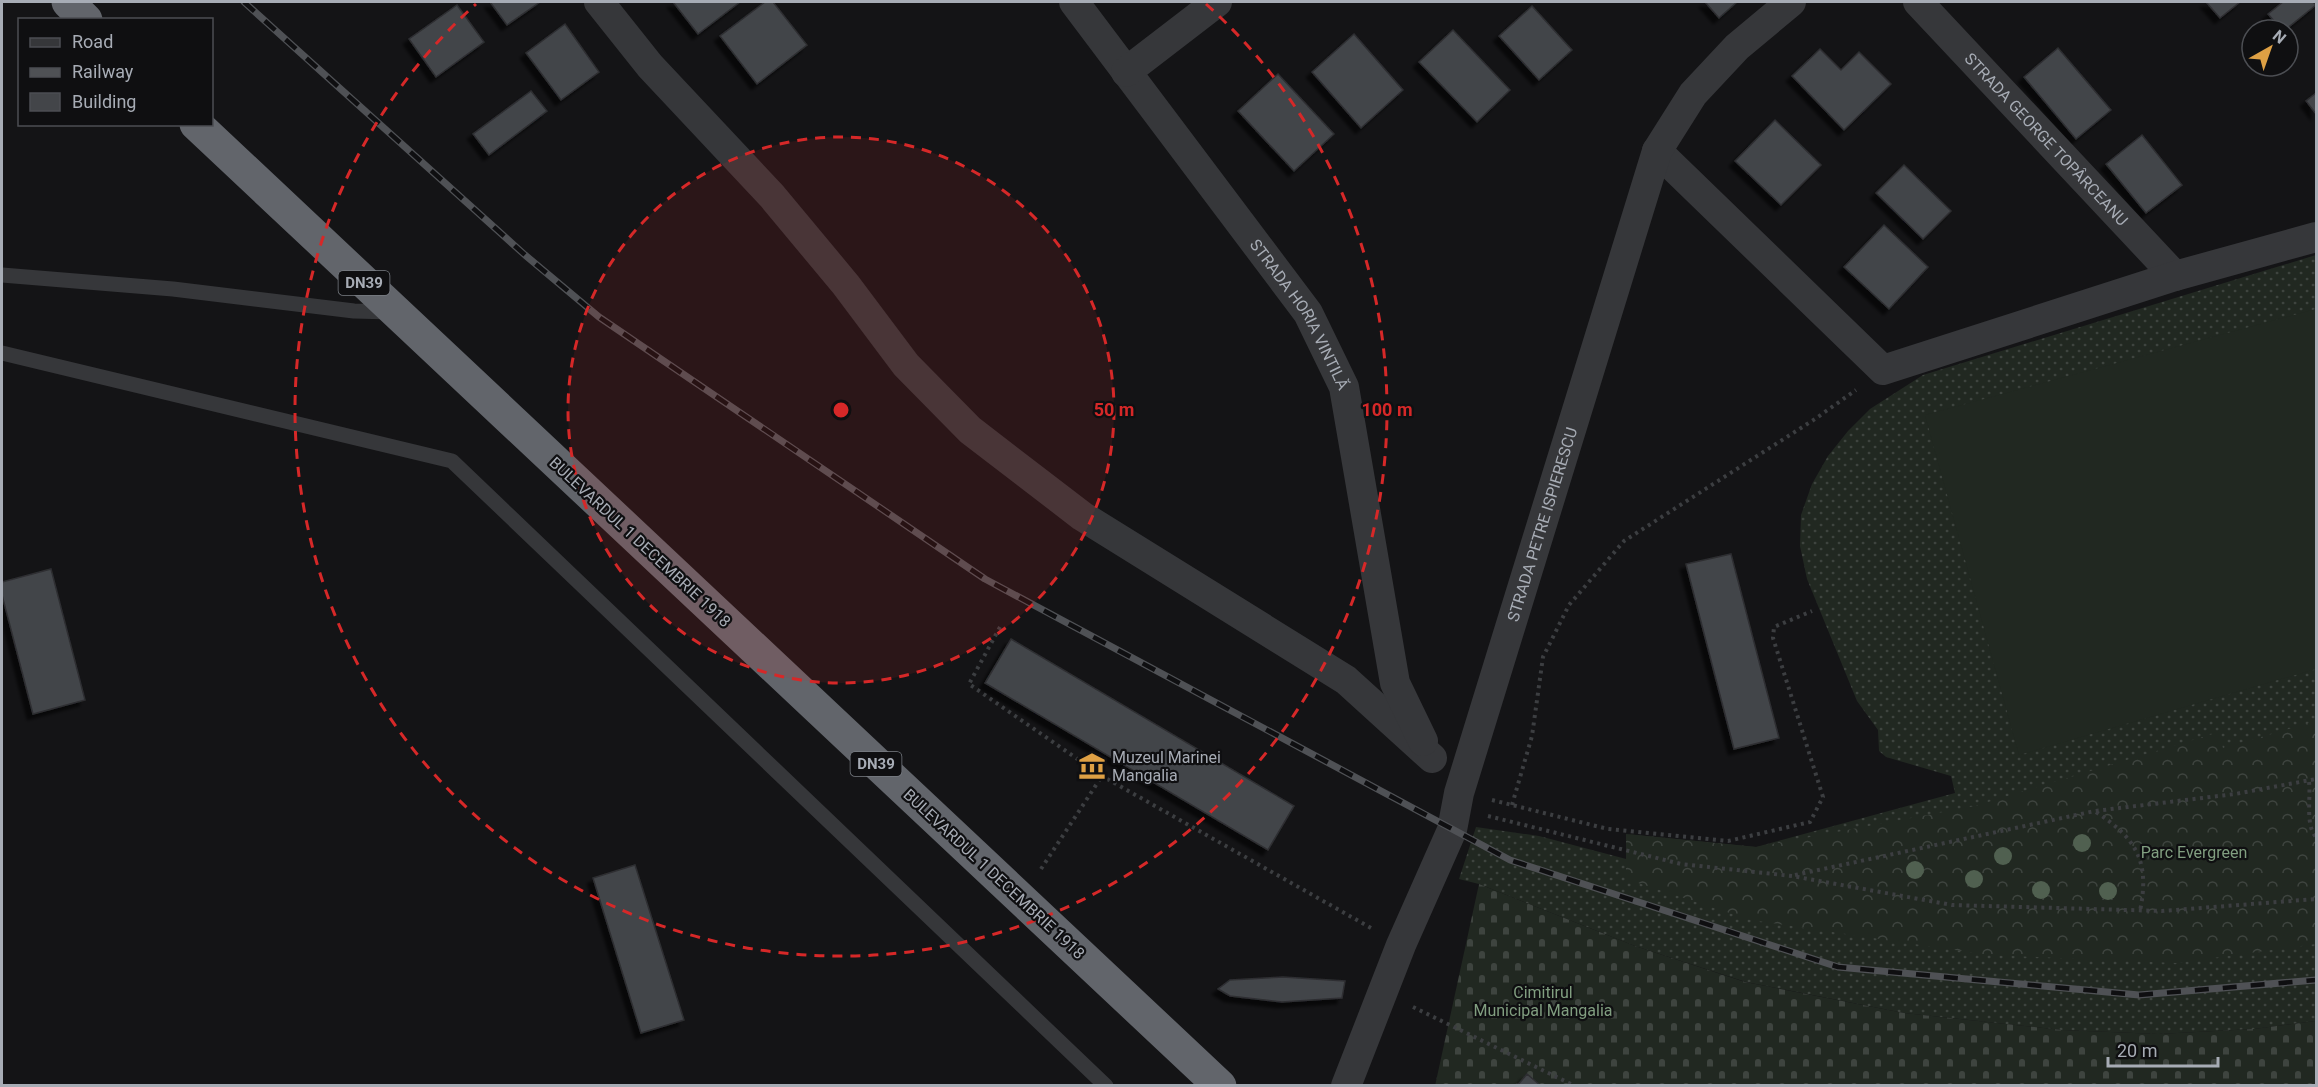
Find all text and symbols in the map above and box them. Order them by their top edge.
legend [18,18,213,126]
north arrow [2240,18,2300,78]
text: N [2269,26,2290,48]
text: Road [72,31,113,52]
street label: STRADA GEORGE TOPÂRCEANU [1961,49,2132,230]
text: Railway [72,61,134,82]
text: Building [72,91,136,112]
street label: STRADA HORIA VINTILĂ [1246,235,1353,393]
road number: DN39 [338,271,389,295]
text: 50 m [1094,399,1134,420]
text: 100 m [1361,399,1413,420]
centre of rings [831,400,851,420]
street label: STRADA PETRE ISPIERESCU [1503,425,1581,624]
street label: BULEVARDUL 1 DECEMBRIE 1918 [546,453,734,631]
place label: Muzeul Marinei Mangalia [1112,748,1221,785]
museum icon: Muzeul Marinei Mangalia [1077,751,1107,781]
road number: DN39 [850,752,902,776]
street label: BULEVARDUL 1 DECEMBRIE 1918 [900,785,1088,963]
park label: Parc Evergreen [2141,843,2247,862]
park label: Cimitirul Municipal Mangalia [1473,983,1613,1020]
scale bar [2108,1030,2218,1068]
text: 20 m [2117,1040,2157,1061]

